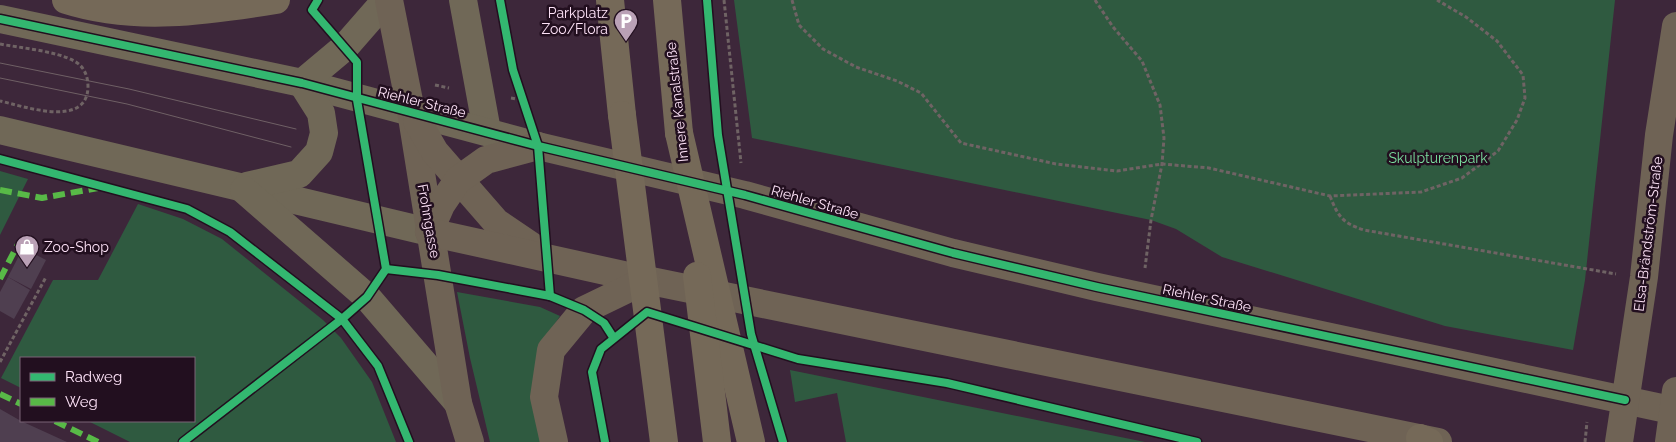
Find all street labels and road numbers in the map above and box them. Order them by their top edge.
street label: Innere Kanalstraße [663,41,691,163]
street label: Riehler Straße [376,83,468,121]
street label: Elsa-Brändström-Straße [1631,156,1665,312]
street label: Riehler Straße [769,182,861,222]
street label: Frohngasse [415,183,443,259]
street label: Riehler Straße [1161,281,1253,315]

